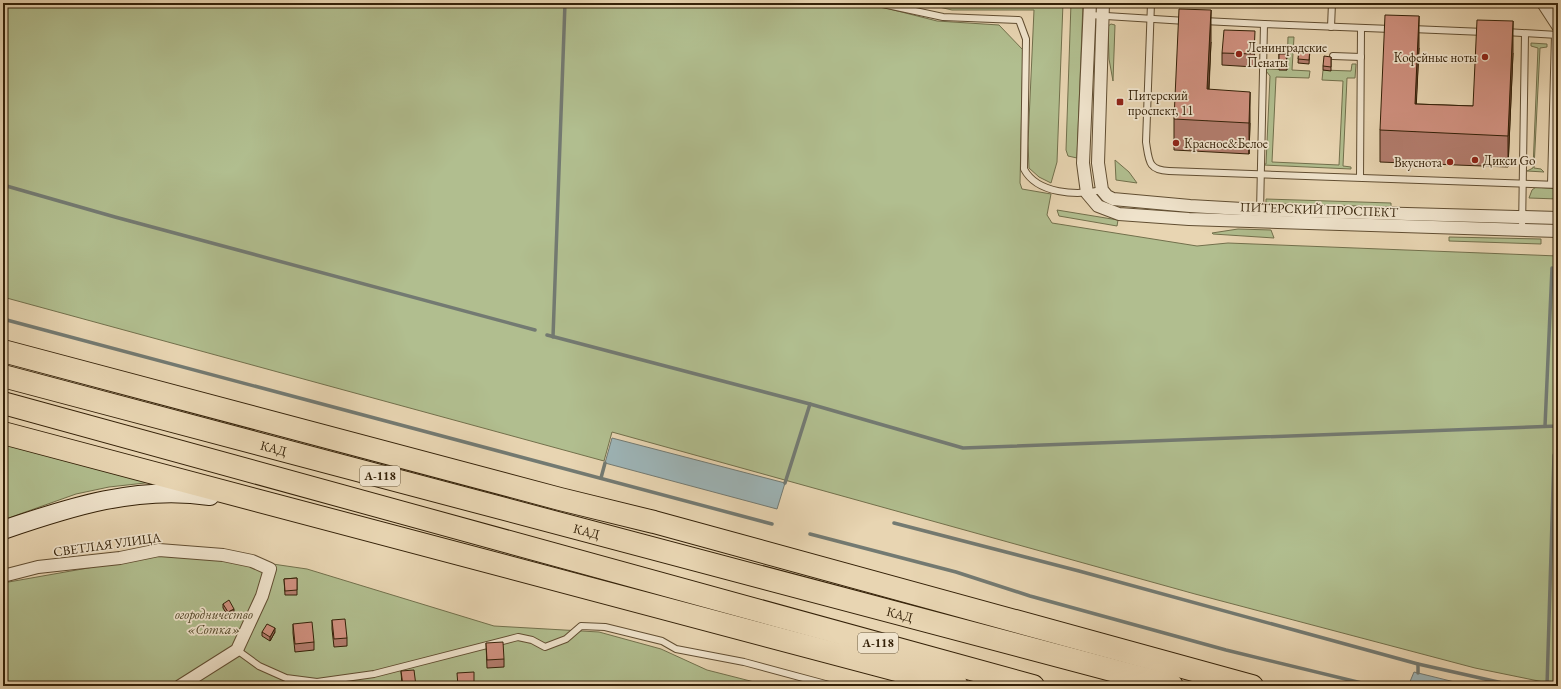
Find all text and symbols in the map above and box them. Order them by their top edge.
place label: Ленинградские Пенаты [1247,39,1327,71]
marker: Ленинградские Пенаты [1234,49,1244,59]
place label: Кофейные ноты [1394,49,1477,66]
marker: Кофейные ноты [1480,52,1490,62]
place label: Питерский проспект, 11 [1128,87,1193,119]
marker: Питерский проспект, 11 [1115,97,1125,107]
place label: Красное&Белое [1184,135,1268,152]
marker: Красное&Белое [1171,138,1181,148]
place label: Дикси Go [1483,152,1535,169]
place label: Вкуснота [1394,154,1443,171]
marker: Дикси Go [1470,155,1480,165]
marker: Вкуснота [1445,157,1455,167]
street label: ПИТЕРСКИЙ ПРОСПЕКТ [1240,198,1399,221]
street label: КАД [258,437,289,460]
road number: А-118 [360,466,400,486]
street label: КАД [572,520,602,543]
street label: СВЕТЛАЯ УЛИЦА [52,528,163,560]
street label: КАД [885,603,915,626]
park label: огородничество «Сотка» [175,606,253,638]
road number: А-118 [858,633,898,653]

